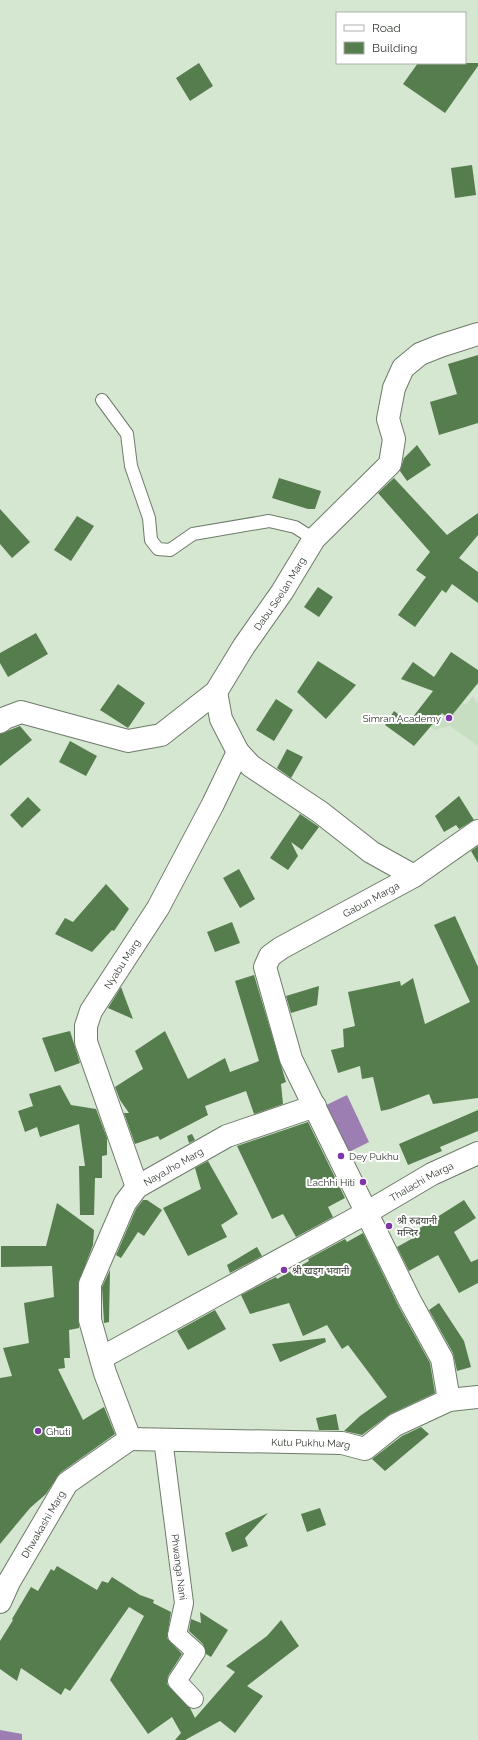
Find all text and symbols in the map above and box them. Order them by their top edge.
legend [336,12,466,64]
text: Road [372,21,401,35]
text: Building [372,41,418,55]
street label: Dabu Seelan Marg [251,555,307,632]
place label: Simran Academy [362,713,442,724]
marker: Simran Academy [444,713,454,723]
street label: Gabun Marga [341,880,401,919]
street label: Nyabu Marg [102,937,142,991]
street label: NayaJho Marg [141,1145,205,1188]
marker: Dey Pukhu [336,1151,346,1161]
place label: Dey Pukhu [349,1151,399,1162]
street label: Thalachi Marga [388,1160,455,1203]
place label: Lachhi Hiti [307,1177,355,1188]
marker: Lachhi Hiti [358,1177,368,1187]
place label: श्री रुद्रयानी मन्दिर [397,1215,437,1238]
marker: श्री रुद्रयानी मन्दिर [384,1221,394,1231]
marker: श्री खड्ग भवानी [279,1265,289,1275]
place label: श्री खड्ग भवानी [292,1265,350,1277]
marker: Ghuti [33,1426,43,1436]
place label: Ghuti [46,1426,70,1437]
street label: Kutu Pukhu Marg [271,1436,352,1451]
street label: Dhwakashi Marg [19,1488,67,1560]
street label: Phwanga Nani [170,1533,189,1601]

